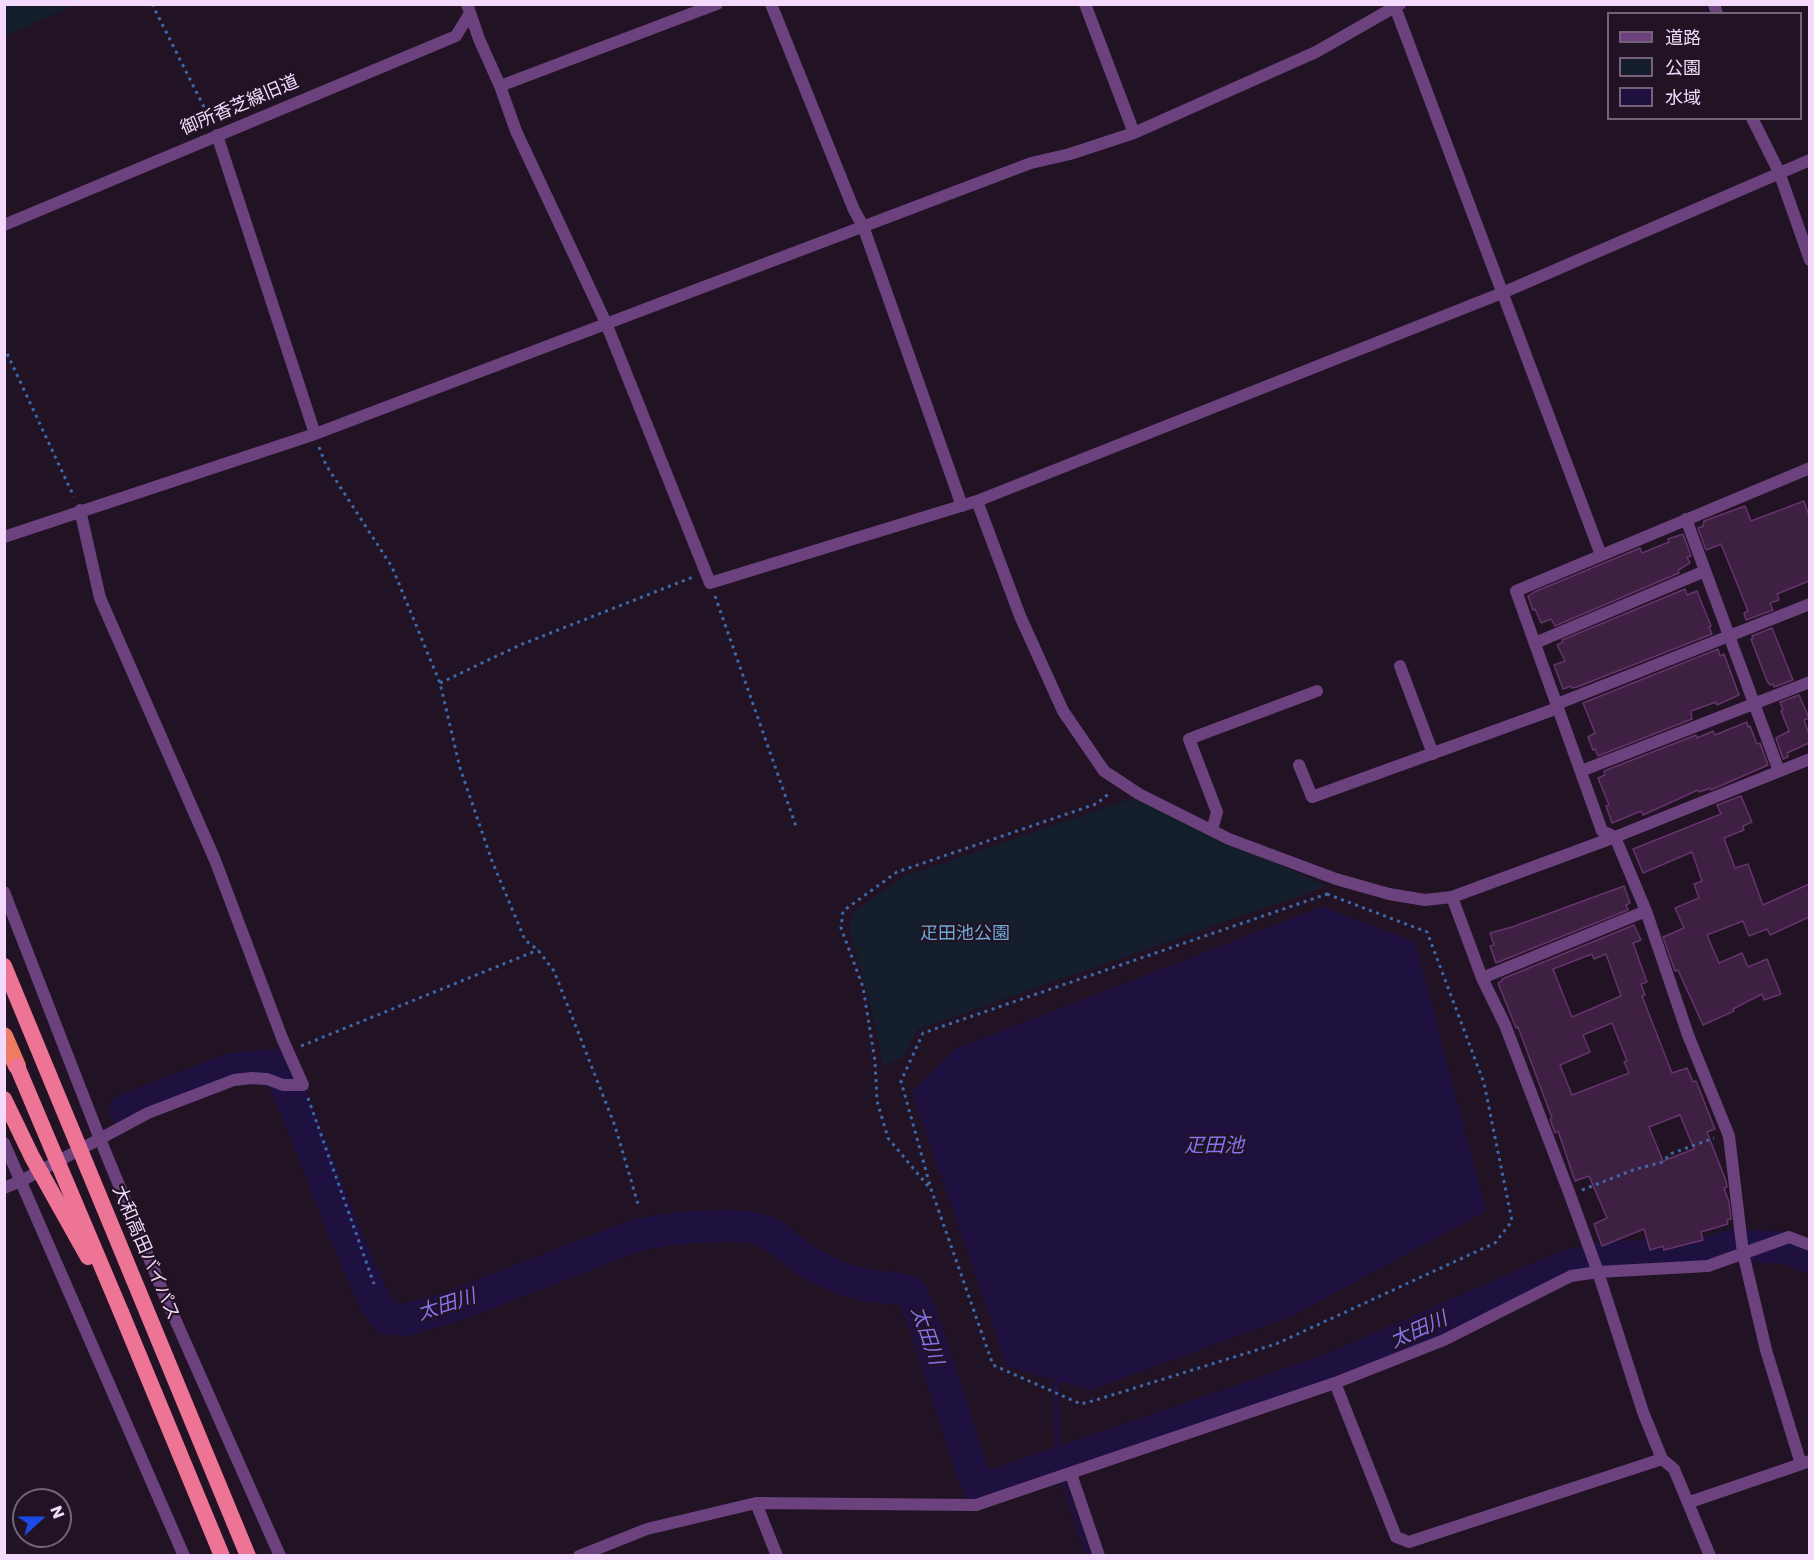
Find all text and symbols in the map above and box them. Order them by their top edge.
legend [1607,12,1802,120]
text: 道路 [1665,25,1701,50]
text: 公園 [1665,55,1701,80]
street label: 御所香芝線旧道 [178,71,302,141]
text: 水域 [1665,85,1701,110]
park label: 疋田池公園 [920,923,1010,945]
water label: 疋田池 [1184,1135,1244,1159]
street label: 大和高田バイパス [107,1183,183,1323]
water label: 太田川 [415,1285,479,1327]
water label: 太田川 [905,1304,947,1368]
water label: 太田川 [1387,1308,1451,1354]
north arrow [12,1488,72,1548]
text: N [45,1502,70,1522]

